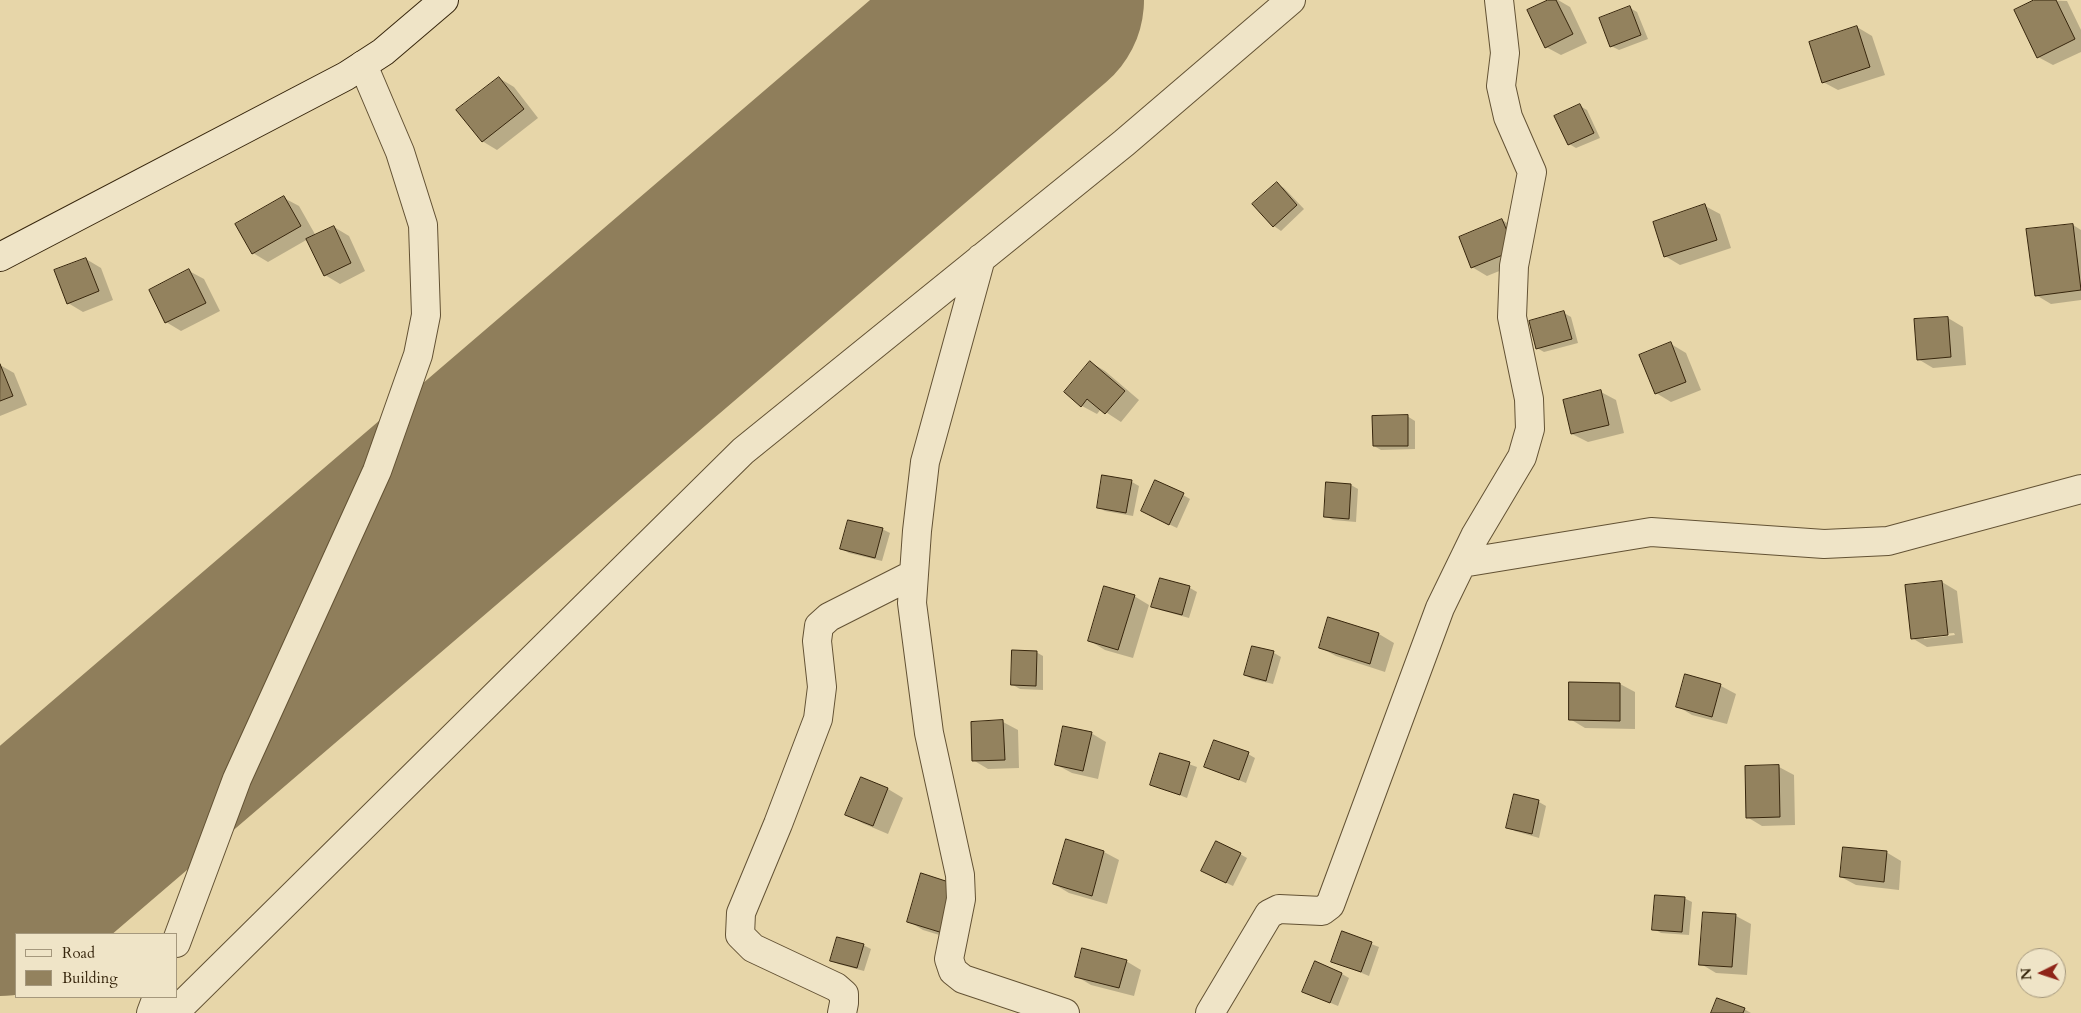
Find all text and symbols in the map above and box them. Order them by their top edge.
legend [15,933,178,998]
text: Road [62,943,95,963]
north arrow [2016,948,2066,998]
text: N [2017,967,2036,981]
text: Building [62,968,118,988]

